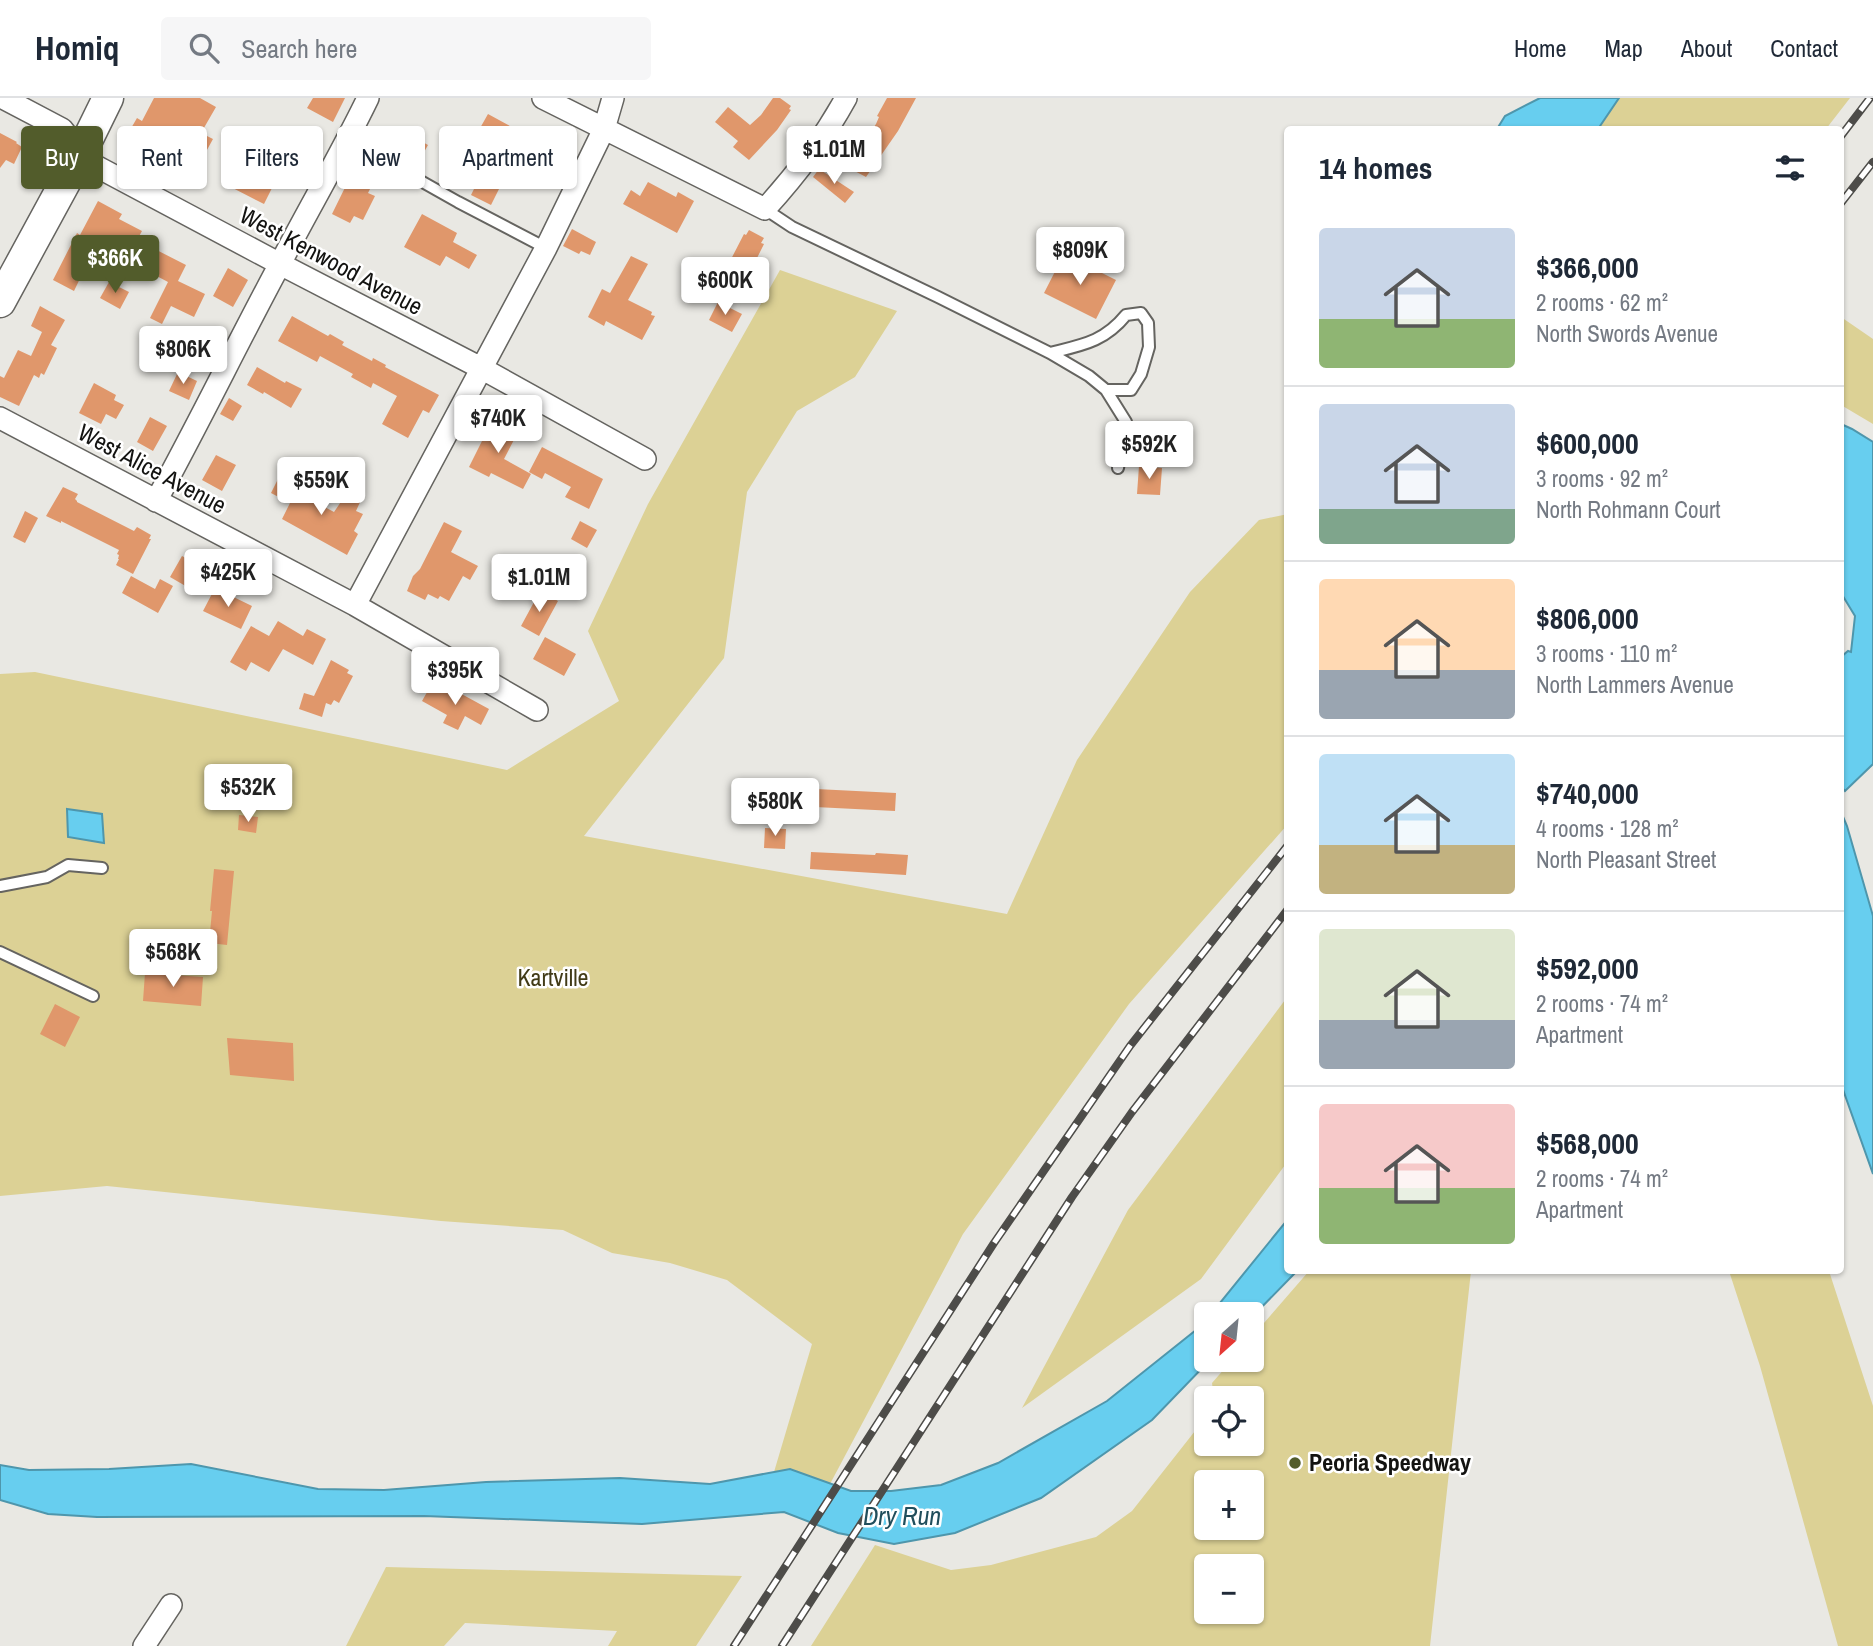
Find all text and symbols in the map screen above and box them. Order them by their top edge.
search box [161,17,651,80]
text: Homiq [35,26,119,70]
icon: search [185,29,223,67]
text: Search here [241,31,357,66]
text: Home [1514,32,1566,64]
text: Map [1604,32,1643,64]
text: About [1681,32,1732,64]
text: Contact [1770,32,1838,64]
chip: Buy [21,126,103,189]
chip: Rent [117,126,207,189]
chip: Filters [221,126,323,189]
chip: New [337,126,425,189]
chip: Apartment [439,126,577,189]
pin: $1.01M [777,126,891,186]
text: $1.01M [803,133,865,164]
text: 14 homes [1319,148,1433,188]
icon: filters [1771,149,1809,187]
street label: West Kenwood Avenue [234,198,429,322]
pin: $809K [1031,228,1129,287]
text: $809K [1052,234,1108,265]
pin: $366K [66,236,164,295]
text: $366K [87,242,143,273]
text: $366,000 [1536,247,1639,287]
icon: home [1375,256,1459,340]
pin: $600K [676,258,774,317]
text: $600K [697,264,753,295]
text: 2 rooms · 62 m² [1536,287,1668,318]
text: North Swords Avenue [1536,318,1718,349]
pin: $806K [134,327,232,386]
text: $806K [155,333,211,364]
pin: $740K [449,396,547,455]
text: $740K [470,402,526,433]
street label: West Alice Avenue [73,416,232,521]
pin: $592K [1100,422,1198,481]
text: $600,000 [1536,423,1639,463]
text: $592K [1121,428,1177,459]
icon: home [1375,432,1459,516]
pin: $559K [272,458,370,517]
text: 3 rooms · 92 m² [1536,463,1668,494]
text: $559K [293,464,349,495]
text: North Rohmann Court [1536,494,1720,525]
pin: $425K [179,550,277,609]
pin: $1.01M [482,554,596,614]
text: $425K [200,556,256,587]
text: $1.01M [508,561,570,592]
text: $806,000 [1536,598,1639,638]
icon: home [1375,607,1459,691]
text: 3 rooms · 110 m² [1536,638,1677,669]
pin: $395K [406,648,504,707]
text: $395K [427,654,483,685]
text: North Lammers Avenue [1536,669,1734,700]
pin: $532K [199,764,297,824]
text: $532K [220,771,276,802]
text: $740,000 [1536,773,1639,813]
pin: $580K [726,778,824,838]
icon: home [1375,782,1459,866]
text: $580K [747,785,803,816]
text: 4 rooms · 128 m² [1536,813,1679,844]
text: North Pleasant Street [1536,844,1716,875]
pin: $568K [124,930,222,989]
text: $568K [145,936,201,967]
text: $592,000 [1536,948,1639,988]
icon: home [1375,957,1459,1041]
park label: Kartville [517,961,589,993]
text: 2 rooms · 74 m² [1536,988,1668,1019]
text: Apartment [1536,1019,1623,1050]
text: $568,000 [1536,1123,1639,1163]
icon: home [1375,1132,1459,1216]
text: 2 rooms · 74 m² [1536,1163,1668,1194]
text: Apartment [1536,1194,1623,1225]
north arrow [1194,1302,1264,1372]
map controls [1194,1302,1264,1624]
button: locate [1194,1386,1264,1456]
place label: Peoria Speedway [1309,1446,1471,1478]
marker: Peoria Speedway [1287,1455,1303,1471]
button: + [1194,1470,1264,1540]
water label: Dry Run [863,1498,941,1533]
button: − [1194,1554,1264,1624]

